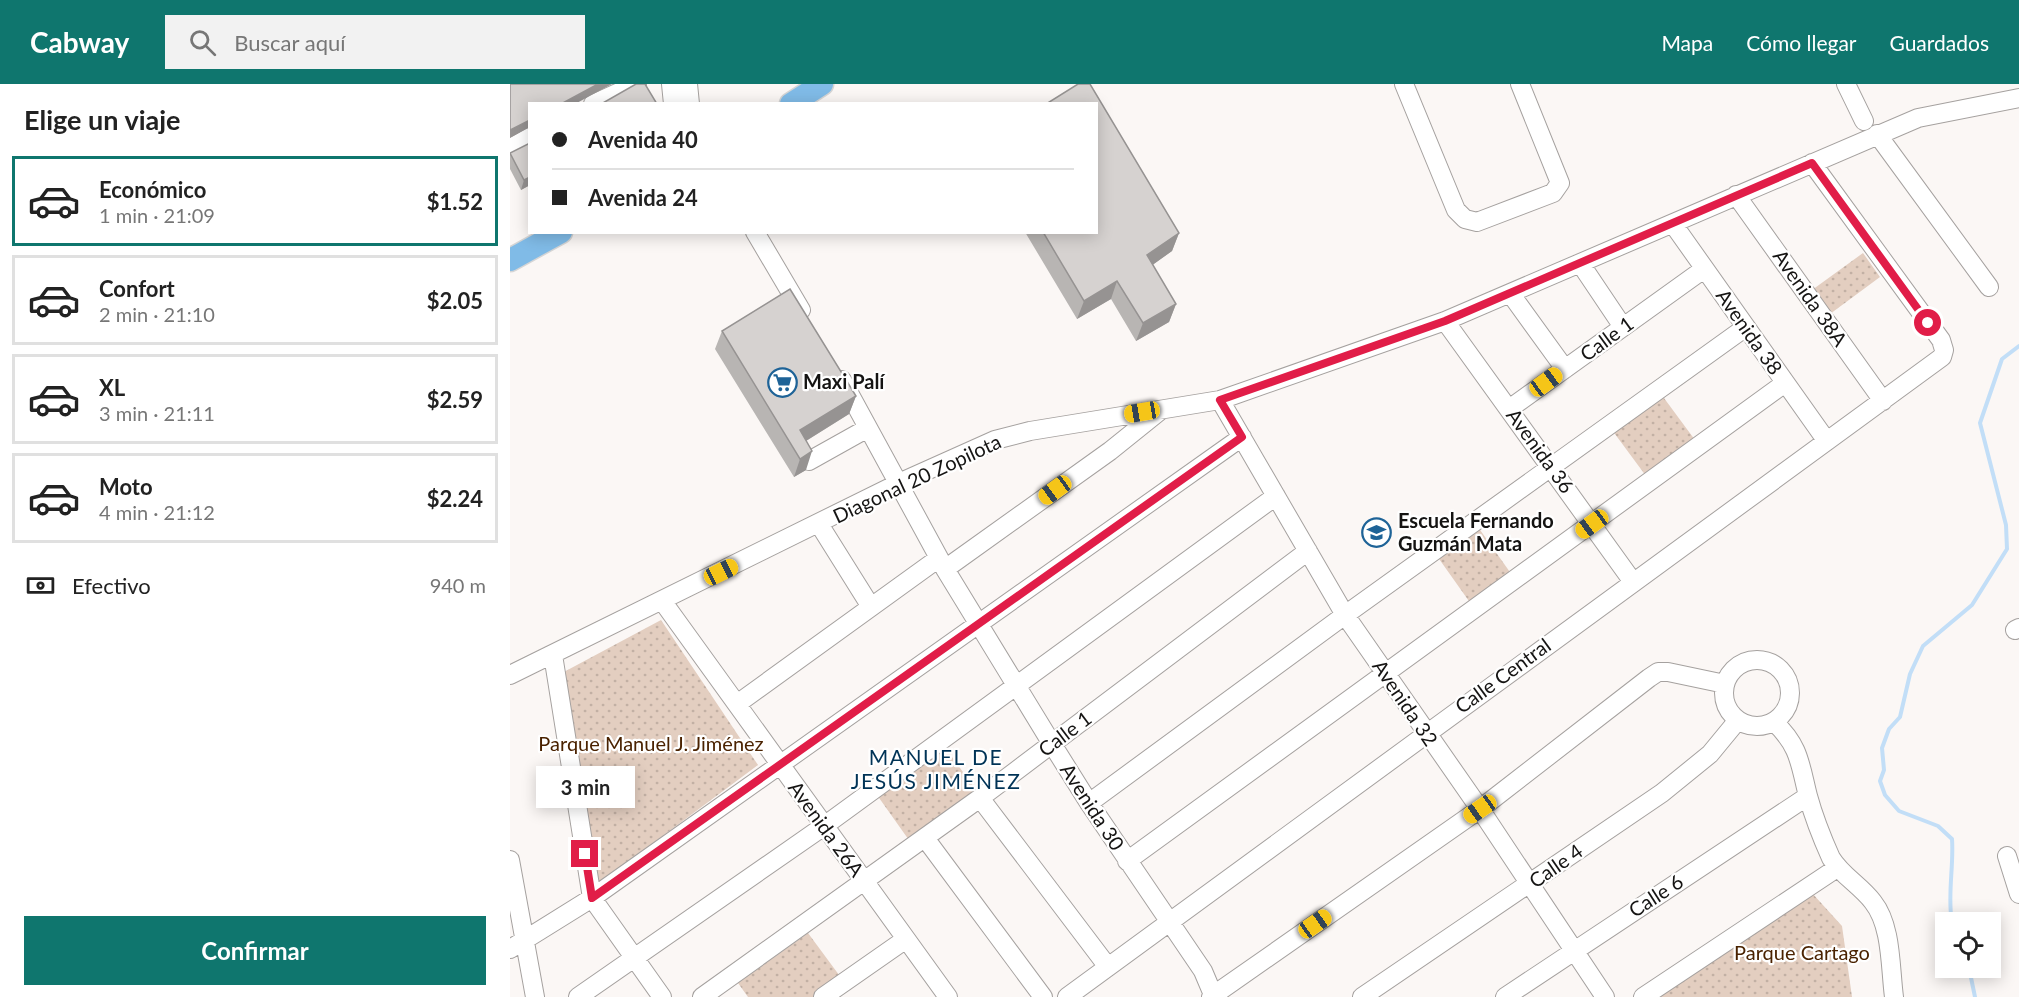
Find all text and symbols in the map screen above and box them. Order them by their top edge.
search box [165,15,585,69]
text: Cabway [30,25,129,59]
icon: search [186,26,219,59]
text: Buscar aquí [234,29,346,56]
text: Mapa [1661,30,1713,55]
text: Cómo llegar [1746,30,1857,55]
text: Guardados [1890,30,1989,55]
text: Elige un viaje [24,103,181,136]
text: Avenida 40 [588,126,698,153]
icon: car [27,174,81,228]
text: Económico [99,176,206,203]
text: Avenida 24 [588,184,698,211]
text: $1.52 [427,188,483,215]
text: 1 min · 21:09 [99,203,215,227]
street label: Avenida 38A [1769,245,1853,351]
icon: car [27,273,81,327]
text: Confort [99,275,175,302]
street label: Avenida 38 [1712,284,1788,379]
text: $2.05 [427,287,483,314]
text: 2 min · 21:10 [99,302,215,326]
route start [1914,309,1941,336]
street label: Calle 1 [1575,311,1638,366]
car [1526,364,1566,400]
supermarket icon: Maxi Palí [766,366,798,398]
place label: Maxi Palí [803,369,886,393]
icon: car [27,372,81,426]
text: XL [99,374,125,401]
text: $2.59 [427,386,483,413]
car [1123,400,1161,424]
text: 3 min · 21:11 [99,401,215,425]
street label: Avenida 36 [1502,403,1580,497]
street label: Diagonal 20 Zopilota [829,429,1004,528]
icon: car [27,471,81,525]
car [1035,472,1075,508]
text: Moto [99,473,153,500]
text: $2.24 [427,485,483,512]
text: 4 min · 21:12 [99,500,215,524]
car [1572,506,1612,542]
place label: Escuela Fernando Guzmán Mata [1398,508,1554,555]
school or university icon: Escuela Fernando Guzmán Mata [1361,517,1393,549]
car [701,556,741,588]
icon: cash [24,569,57,602]
text: Efectivo [72,572,151,599]
text: 940 m [430,573,486,597]
street label: Calle Central [1450,633,1555,718]
street label: Avenida 32 [1368,655,1443,750]
street label: Calle 1 [1033,706,1096,761]
park label: Parque Manuel J. Jiménez [538,731,764,755]
district label: MANUEL DE JESÚS JIMÉNEZ [851,744,1021,793]
street label: Avenida 30 [1056,759,1130,854]
callout: 3 min [536,767,634,809]
text: 3 min [561,775,610,799]
street label: Avenida 26A [784,776,870,881]
car [1460,791,1500,827]
street label: Calle 4 [1524,838,1587,892]
route end [571,840,598,867]
street label: Calle 6 [1624,869,1687,922]
car [1295,906,1335,942]
map controls [1935,912,2001,978]
button: locate [1935,912,2001,978]
button: Confirmar [24,916,486,985]
park label: Parque Cartago [1734,940,1870,964]

